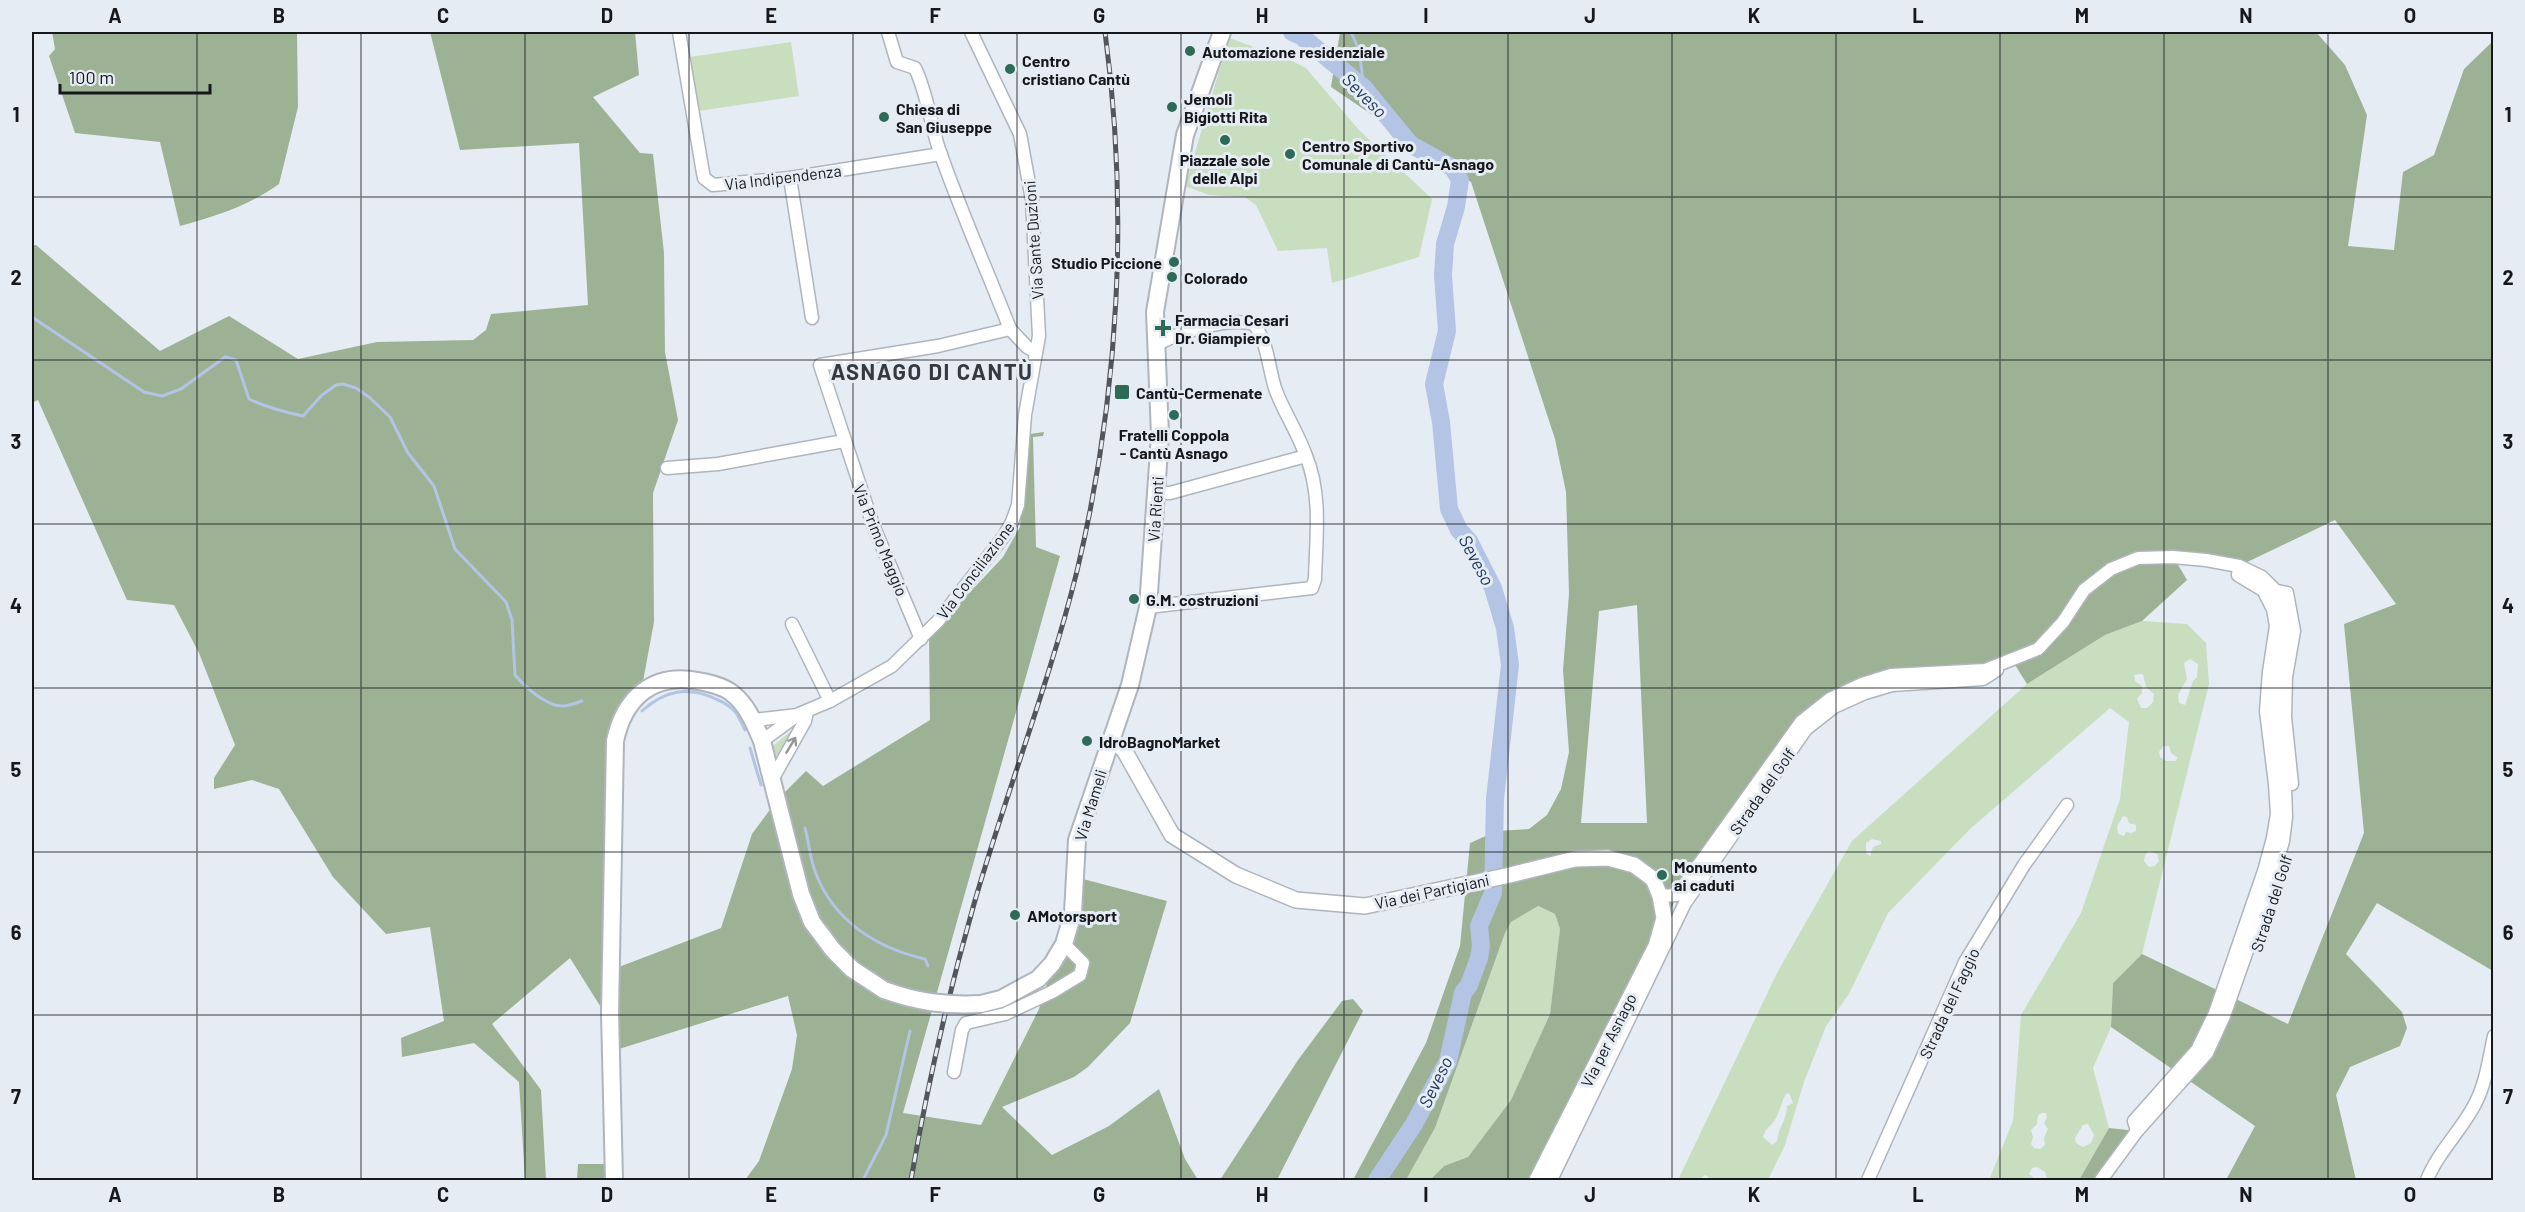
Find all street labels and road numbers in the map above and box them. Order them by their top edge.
street label: Via Indipendenza [724,160,842,194]
street label: Via Sante Duzioni [1019,180,1047,300]
street label: Via Rienti [1143,476,1167,542]
street label: Via Primo Maggio [850,481,912,599]
street label: Via Conciliazione [932,518,1018,622]
street label: Strada del Golf [1725,744,1799,838]
street label: Via Mameli [1070,767,1110,843]
street label: Strada del Golf [2246,852,2296,954]
street label: Via dei Partigiani [1373,870,1491,912]
street label: Strada del Faggio [1915,945,1983,1061]
street label: Via per Asnago [1576,990,1640,1090]

